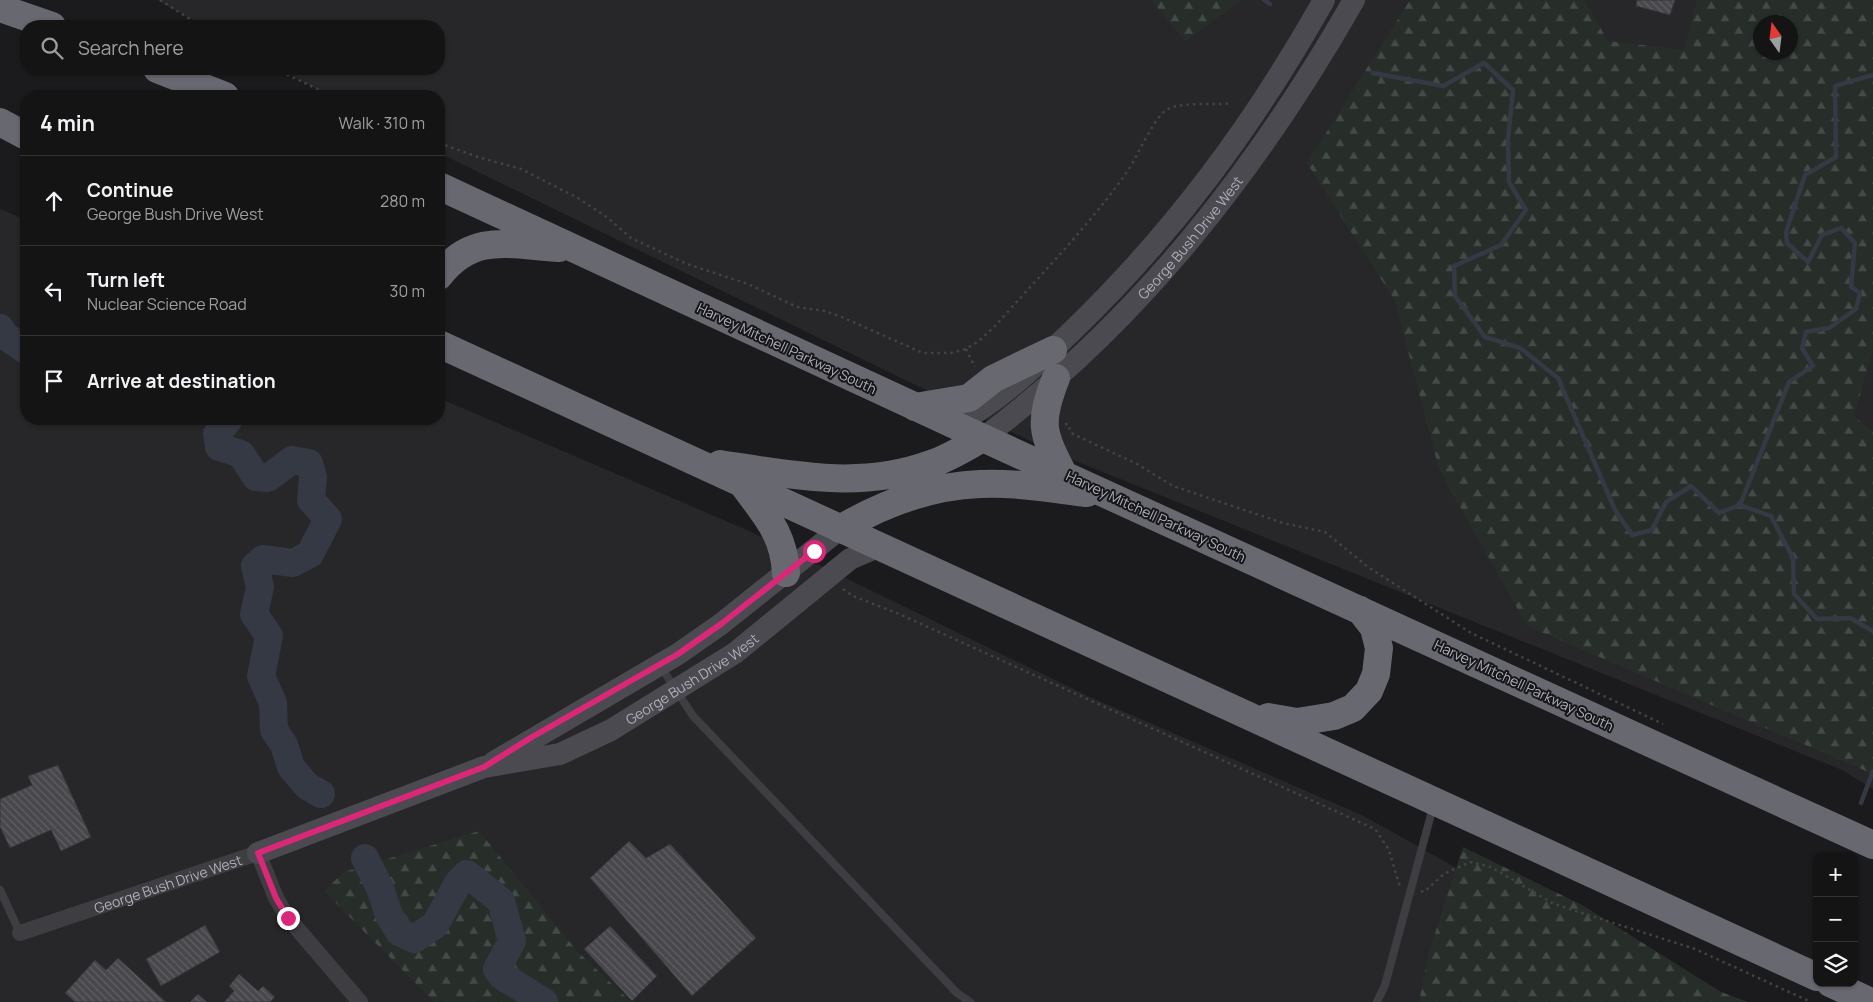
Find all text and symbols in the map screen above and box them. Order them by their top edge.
north arrow [1753,15,1798,60]
search box [20,20,445,75]
icon: search [38,34,66,62]
text: Search here [78,35,184,61]
text: 4 min [40,109,95,137]
text: Walk · 310 m [339,112,425,134]
street label: George Bush Drive West [1133,171,1247,303]
text: Continue [87,177,173,203]
icon: ahead [40,187,68,215]
text: 280 m [380,190,425,212]
text: George Bush Drive West [87,203,264,225]
text: Turn left [87,267,165,293]
icon: left [40,277,68,305]
text: 30 m [390,280,425,302]
text: Nuclear Science Road [87,293,247,315]
street label: Harvey Mitchell Parkway South [694,298,880,398]
icon: arrive [40,367,68,395]
text: Arrive at destination [87,368,276,394]
street label: Harvey Mitchell Parkway South [1063,466,1249,566]
route start [803,540,826,563]
street label: George Bush Drive West [622,628,762,728]
street label: Harvey Mitchell Parkway South [1431,635,1617,735]
street label: George Bush Drive West [91,849,245,917]
map controls [1813,852,1858,987]
button: + [1813,852,1858,897]
button: − [1813,897,1858,942]
route end [277,907,300,930]
button: layers [1813,942,1858,987]

